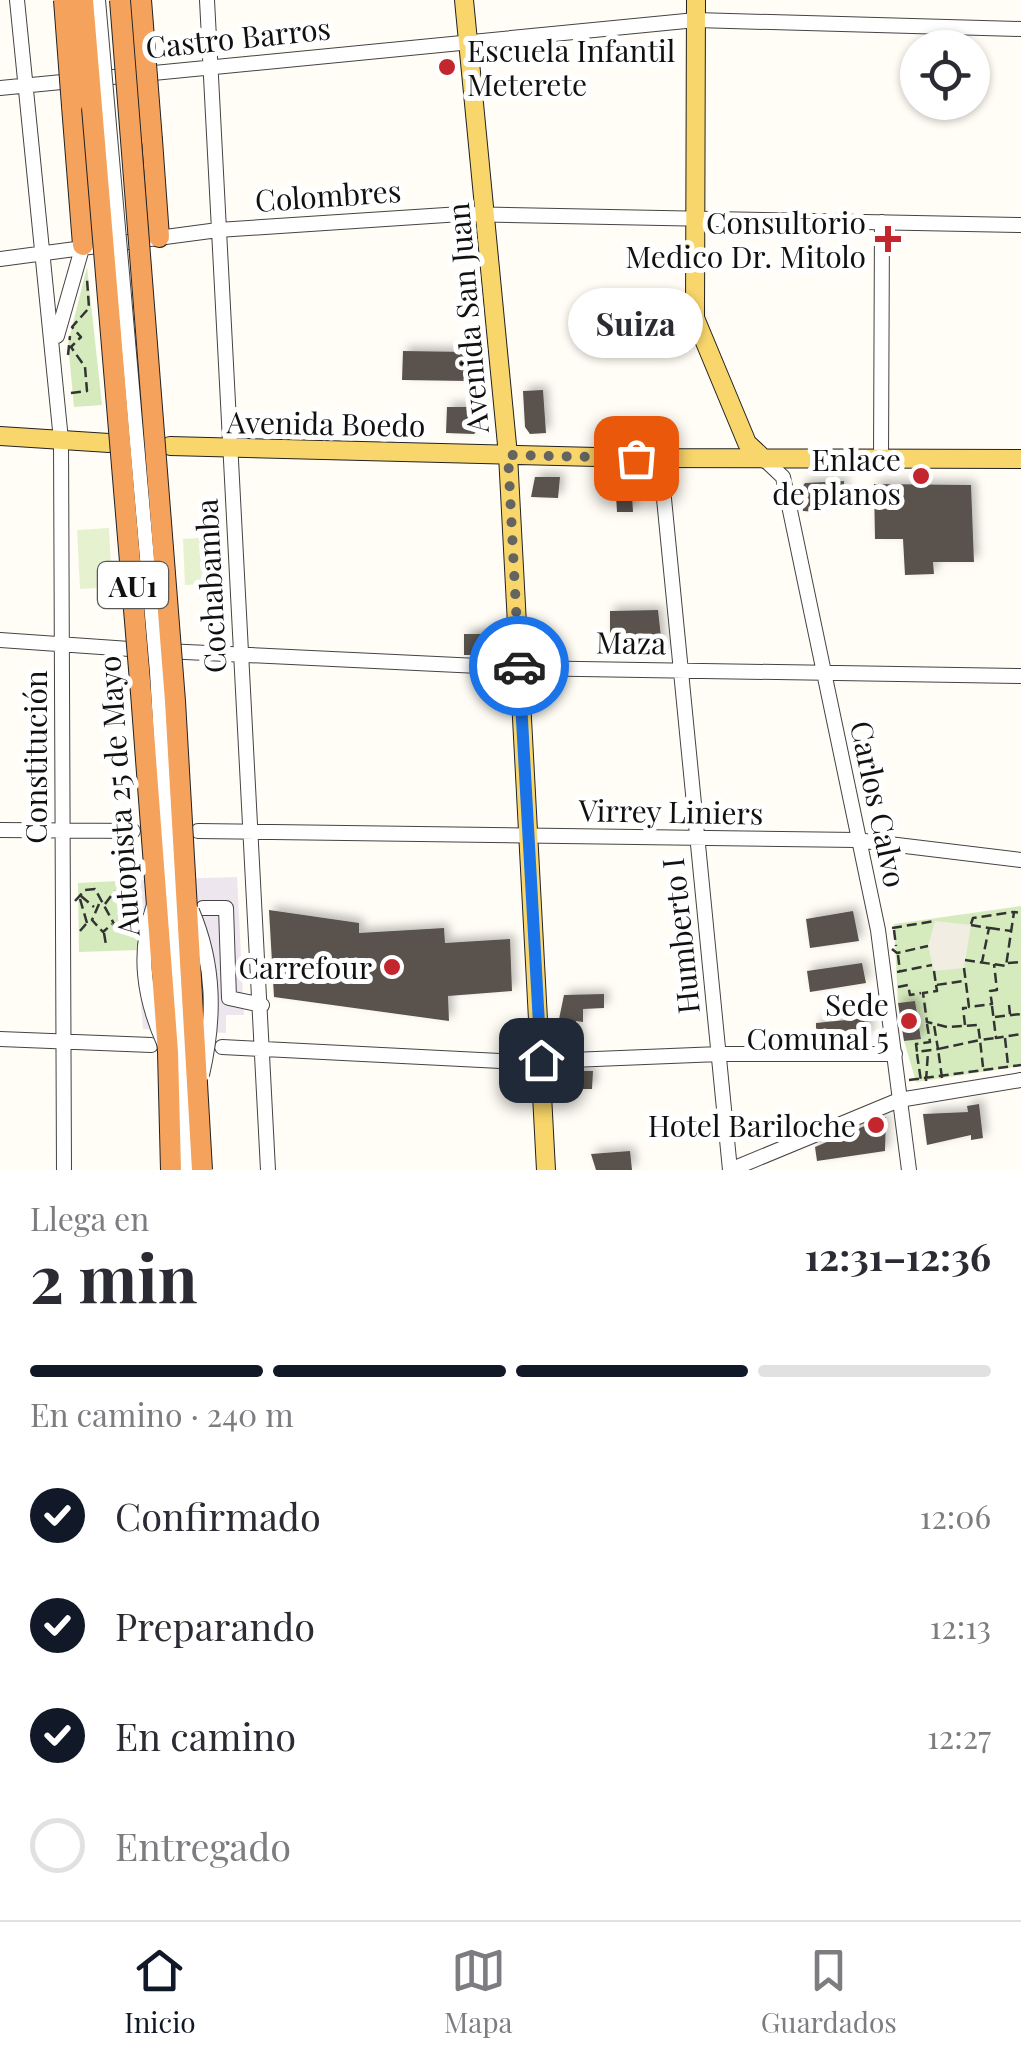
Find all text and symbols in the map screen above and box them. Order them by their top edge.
street label: Castro Barros [143,7,333,67]
place label: Escuela Infantil Meterete [467,30,675,104]
map controls [900,30,990,120]
button: locate [900,30,990,120]
marker: Escuela Infantil Meterete [436,56,458,78]
street label: Colombres [254,170,402,220]
street label: Avenida San Juan [437,201,497,436]
place label: Consultorio Medico Dr. Mitolo [625,202,866,276]
marker: Consultorio Medico Dr. Mitolo [875,226,901,252]
callout: Suiza [568,288,704,358]
text: Suiza [596,301,675,344]
street label: Avenida Boedo [225,401,426,445]
pin [594,416,679,501]
icon: bag [609,431,664,486]
place label: Enlace de planos [772,439,901,513]
marker: Enlace de planos [910,465,932,487]
street label: Cochabamba [185,498,235,674]
road number: AU1 [98,562,168,608]
courier [469,616,569,716]
street label: Maza [596,621,666,663]
icon: car [492,639,547,694]
street label: Autopista 25 de Mayo [88,655,148,938]
street label: Constitución [15,670,55,844]
street label: Carlos Calvo [842,717,916,891]
street label: Virrey Liniers [577,789,764,833]
street label: Humberto I [652,856,708,1016]
place label: Carrefour [238,947,372,987]
marker: Carrefour [381,956,403,978]
place label: Sede Comunal 5 [747,984,889,1058]
marker: Sede Comunal 5 [898,1010,920,1032]
pin [499,1018,584,1103]
icon: home [514,1033,569,1088]
place label: Hotel Bariloche [648,1105,856,1145]
marker: Hotel Bariloche [865,1114,887,1136]
text: Llega en [30,1196,149,1239]
text: 12:31–12:36 [805,1230,991,1281]
text: 2 min [30,1233,198,1319]
text: En camino · 240 m [30,1392,294,1435]
icon: check [30,1488,85,1543]
text: Confirmado [115,1490,321,1541]
text: 12:06 [920,1494,991,1537]
icon: check [30,1598,85,1653]
text: Preparando [115,1600,315,1651]
text: 12:13 [930,1604,991,1647]
icon: check [30,1708,85,1763]
text: En camino [115,1710,296,1761]
text: 12:27 [927,1714,991,1757]
text: Entregado [115,1820,291,1871]
tab: Inicio [124,1943,196,2040]
tab: Mapa [444,1943,512,2040]
tab: Guardados [761,1943,897,2040]

